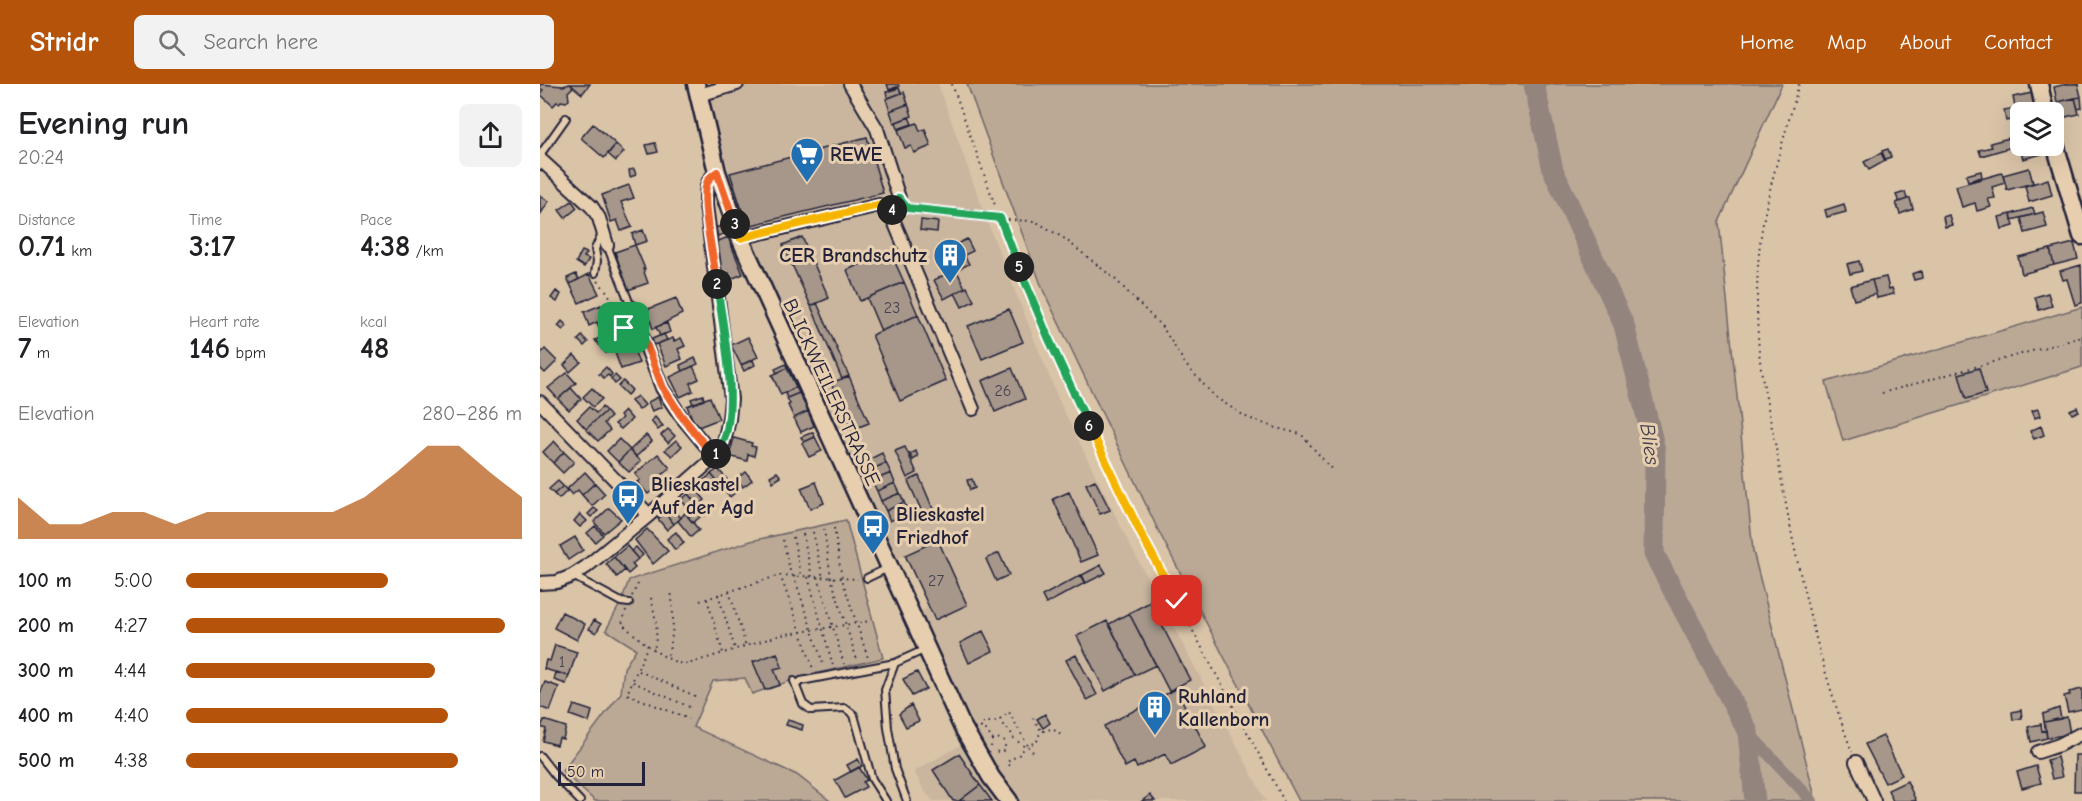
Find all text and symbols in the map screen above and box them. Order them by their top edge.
search box [134,15,554,69]
text: Stridr [30,26,98,58]
icon: search [155,26,188,59]
text: Search here [203,29,318,55]
text: Home [1740,30,1794,54]
text: Map [1827,30,1867,54]
text: About [1900,30,1951,54]
text: Contact [1984,30,2052,54]
map controls [2010,102,2064,156]
button: layers [2010,102,2064,156]
text: Evening run [18,104,189,142]
button: share [459,104,522,167]
supermarket icon: REWE [789,136,825,183]
place label: REWE [830,143,882,166]
text: 20:24 [18,146,64,169]
pin: 4 [877,195,907,225]
text: 4 [888,201,896,219]
pin: 3 [720,209,750,239]
text: Distance [18,211,75,229]
text: Time [189,211,222,229]
text: Pace [360,211,392,229]
text: 3 [731,215,739,233]
text: 0.71 [18,229,66,264]
text: 3:17 [189,229,235,264]
text: 4:38 [360,229,410,264]
building icon: CER Brandschutz [932,237,968,284]
text: km [66,242,92,260]
text: /km [410,242,444,260]
place label: CER Brandschutz [779,244,927,267]
pin: 5 [1004,252,1034,282]
text: 5 [1015,258,1023,276]
pin: 2 [702,269,732,299]
text: 2 [713,275,721,293]
street label: BLICKWEILERSTRASSE [778,295,885,489]
house number: 23 [884,299,900,317]
pin [598,302,649,353]
icon: arrive [607,311,640,344]
text: Elevation [18,313,79,331]
text: Heart rate [189,313,260,331]
text: kcal [360,313,387,331]
text: 7 [18,331,32,366]
text: 146 [189,331,230,366]
text: 48 [360,331,389,366]
text: m [32,344,50,362]
text: bpm [230,344,266,362]
house number: 26 [994,382,1012,400]
text: Elevation [18,402,95,425]
text: 280–286 m [422,402,522,425]
pin: 6 [1074,411,1104,441]
text: 6 [1085,417,1093,435]
water label: Blies [1635,422,1665,467]
pin: 1 [701,439,731,469]
text: 1 [713,445,719,463]
place label: Blieskastel Auf der Agd [651,473,754,519]
bus stop icon: Blieskastel Auf der Agd [610,478,646,525]
place label: Blieskastel Friedhof [896,503,985,549]
bus stop icon: Blieskastel Friedhof [855,508,891,555]
text: 100 m [18,569,72,592]
text: 5:00 [114,569,153,592]
house number: 27 [928,572,944,590]
pin [1151,575,1202,626]
icon: check [1160,584,1193,617]
text: 200 m [18,614,74,637]
text: 4:27 [114,614,147,637]
house number: 1 [559,653,565,671]
text: 300 m [18,659,74,682]
text: 4:44 [114,659,147,682]
place label: Ruhland Kallenborn [1178,685,1269,731]
building icon: Ruhland Kallenborn [1137,689,1173,736]
text: 400 m [18,704,73,727]
text: 4:40 [114,704,149,727]
text: 500 m [18,749,75,772]
text: 4:38 [114,749,148,772]
scale bar [558,759,645,786]
text: 50 m [567,763,604,781]

